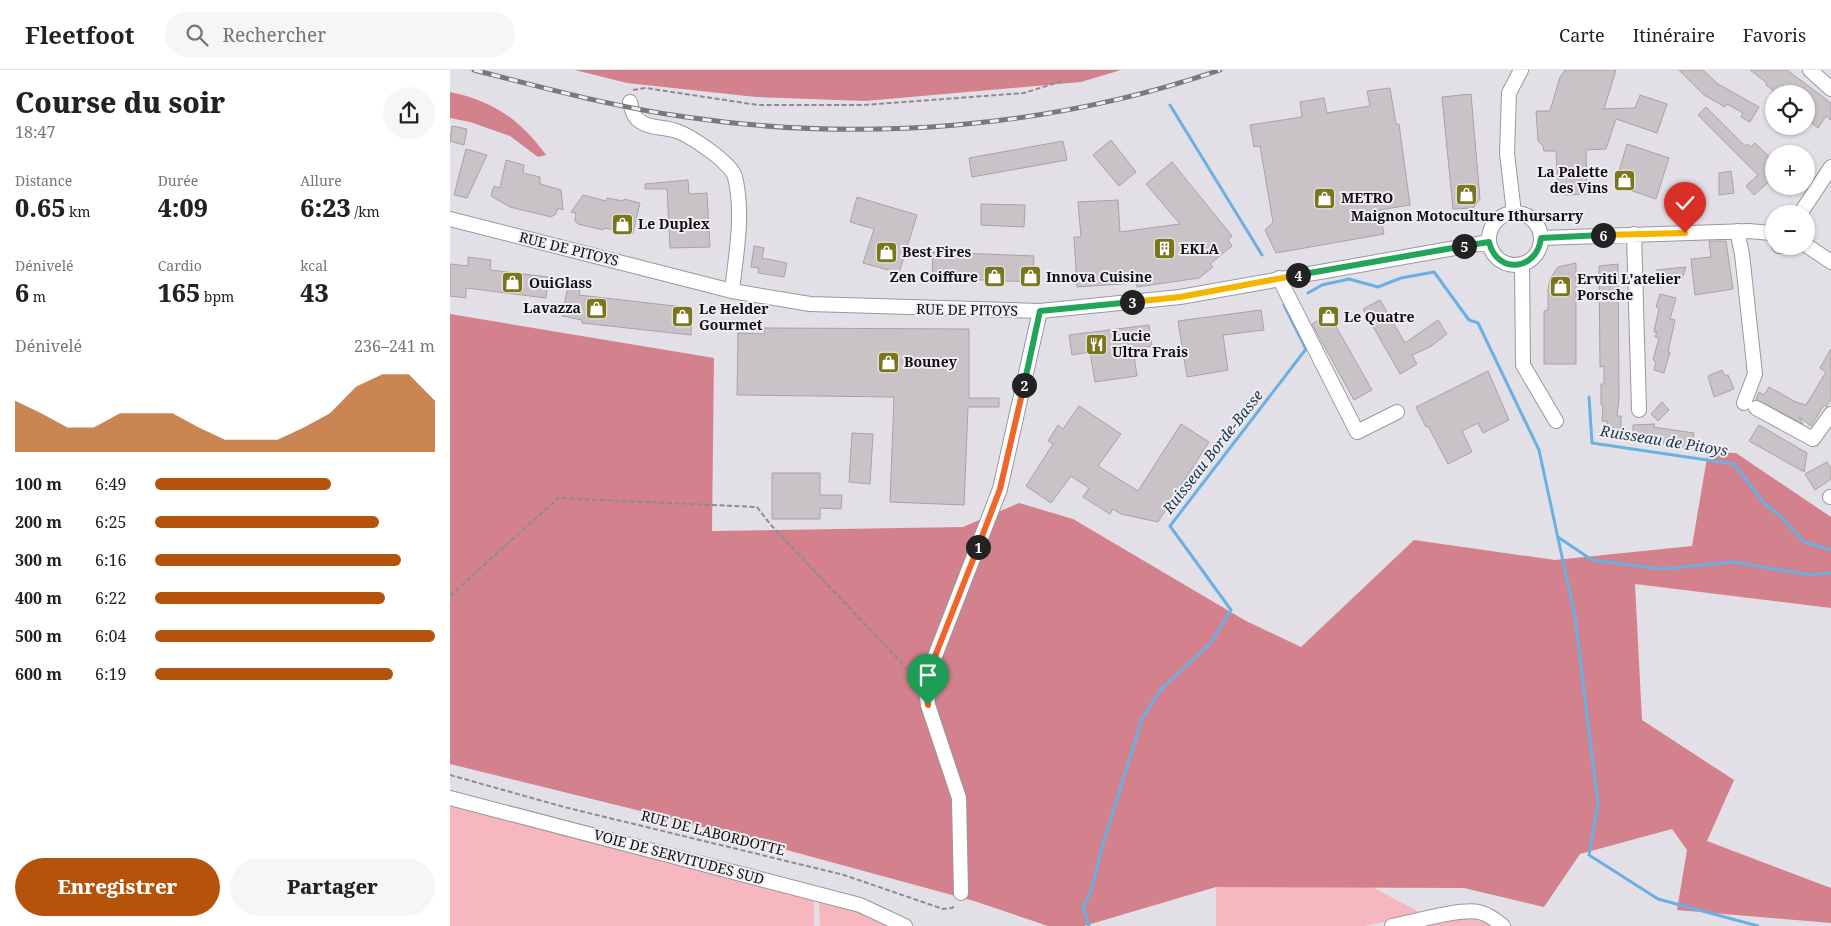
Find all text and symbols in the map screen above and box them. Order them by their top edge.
search box [165,12,515,57]
text: Fleetfoot [25,18,135,51]
icon: search [183,21,211,49]
text: Rechercher [223,22,326,48]
text: Carte [1559,23,1605,47]
text: Itinéraire [1633,23,1715,47]
text: Favoris [1743,23,1806,47]
text: Course du soir [15,83,225,121]
map controls [1765,85,1815,255]
button: locate [1765,85,1815,135]
button: share [383,87,435,139]
text: 18:47 [15,121,55,143]
button: + [1765,145,1815,195]
place label: La Palette des Vins [1537,162,1608,197]
shop icon: La Palette des Vins [1612,168,1636,192]
text: Distance [15,171,72,190]
text: Durée [158,171,198,190]
text: Allure [300,171,342,190]
shop icon: Maignon Motoculture Ithursarry [1455,182,1479,206]
pin [1664,182,1706,233]
shop icon: METRO [1313,186,1337,210]
place label: METRO [1341,188,1393,207]
icon: check [1671,189,1699,217]
text: 0.65 [15,190,65,224]
text: 4:09 [158,190,208,224]
text: 6:23 [300,190,351,224]
text: km [65,202,90,221]
text: /km [351,202,380,221]
button: − [1765,205,1815,255]
place label: Maignon Motoculture Ithursarry [1351,206,1584,225]
shop icon: Le Duplex [610,212,634,236]
place label: Le Duplex [638,214,710,233]
pin: 6 [1590,222,1616,248]
text: 6 [1600,226,1607,245]
street label: RUE DE PITOYS [517,227,621,270]
pin: 5 [1452,234,1476,258]
building icon: EKLA [1152,237,1176,261]
text: 5 [1461,237,1468,256]
place label: EKLA [1180,239,1220,258]
shop icon: Best Fires [874,240,898,264]
place label: Best Fires [902,242,971,261]
text: Dénivelé [15,256,74,275]
text: Cardio [158,256,202,275]
text: kcal [300,256,327,275]
pin: 4 [1286,262,1310,288]
shop icon: Zen Coiffure [982,265,1006,289]
shop icon: Innova Cuisine [1018,265,1042,289]
text: 4 [1295,266,1302,285]
place label: Zen Coiffure [889,267,978,286]
place label: Innova Cuisine [1046,267,1152,286]
place label: Erviti L'atelier Porsche [1577,269,1681,304]
shop icon: OuiGlass [501,271,525,295]
place label: OuiGlass [529,273,592,292]
text: 6 [15,275,29,309]
text: 165 [158,275,200,309]
text: 43 [300,275,329,309]
shop icon: Erviti L'atelier Porsche [1549,275,1573,299]
text: m [29,287,46,306]
text: bpm [200,287,234,306]
pin: 3 [1120,290,1144,314]
text: 3 [1129,293,1136,312]
shop icon: Lavazza [585,296,609,320]
place label: Lavazza [523,298,581,317]
place label: Le Helder Gourmet [699,299,769,334]
street label: RUE DE PITOYS [916,299,1018,320]
shop icon: Le Helder Gourmet [671,305,695,329]
shop icon: Le Quatre [1316,305,1340,329]
place label: Le Quatre [1344,307,1415,326]
place label: Lucie Ultra Frais [1112,326,1188,361]
restaurant icon: Lucie Ultra Frais [1084,332,1108,356]
text: Dénivelé [15,335,82,357]
text: 236–241 m [354,335,435,357]
shop icon: Bouney [876,350,900,374]
place label: Bouney [904,352,958,371]
pin: 2 [1012,372,1036,398]
text: 2 [1021,376,1028,395]
water label: Ruisseau Borde-Basse [1157,385,1267,518]
water label: Ruisseau de Pitoys [1598,420,1729,460]
text: 100 m [15,473,62,495]
text: 6:49 [95,473,126,495]
text: 200 m [15,511,62,533]
text: 6:25 [95,511,126,533]
pin: 1 [966,534,990,560]
text: 1 [975,538,982,557]
text: 300 m [15,549,62,571]
text: 6:16 [95,549,126,571]
text: 400 m [15,587,62,609]
text: 6:22 [95,587,126,609]
text: 500 m [15,625,62,647]
text: 6:04 [95,625,126,647]
pin [907,654,949,705]
icon: arrive [914,661,942,689]
text: 600 m [15,663,62,685]
text: 6:19 [95,663,126,685]
street label: RUE DE LABORDOTTE [639,805,787,860]
street label: VOIE DE SERVITUDES SUD [592,825,767,888]
button: Enregistrer [15,858,220,916]
button: Partager [230,858,435,916]

